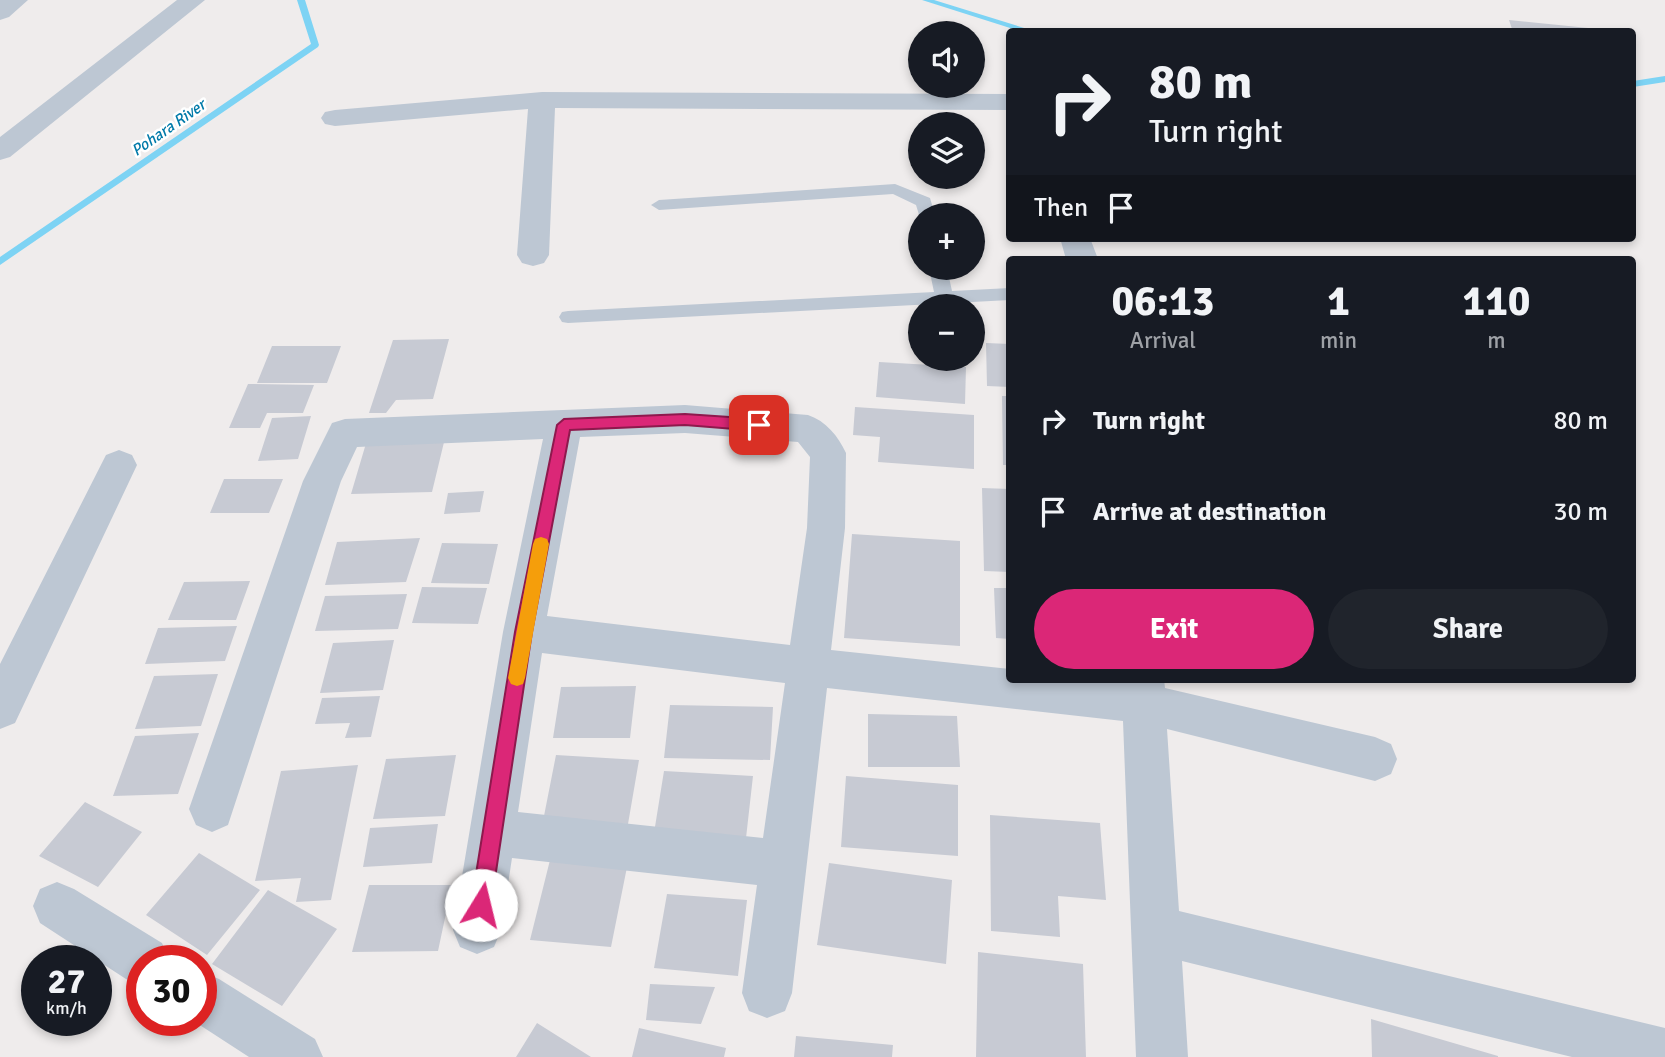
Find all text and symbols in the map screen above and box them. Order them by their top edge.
map controls [908,21,985,371]
button: sound [908,21,985,98]
text: 80 m [1149,52,1252,112]
icon: right [1034,56,1125,147]
water label: Pohara River [128,94,211,161]
button: layers [908,112,985,189]
text: Turn right [1149,112,1282,151]
icon: arrive [1102,189,1140,227]
text: Then [1034,192,1088,224]
button: + [908,203,985,280]
text: 06:13 [1111,276,1215,327]
text: 1 [1327,276,1350,327]
text: 110 [1462,276,1531,327]
button: − [908,294,985,371]
text: Arrival [1130,326,1196,355]
text: min [1320,326,1357,355]
text: m [1487,326,1506,355]
pin [729,395,789,455]
icon: right [1034,402,1072,440]
text: Turn right [1093,405,1205,437]
text: 80 m [1553,405,1608,437]
icon: arrive [740,406,778,444]
icon: arrive [1034,493,1072,531]
text: Arrive at destination [1093,496,1326,528]
text: 30 m [1553,496,1608,528]
button: Exit [1034,589,1314,669]
button: Share [1328,589,1608,669]
position arrow [444,868,518,942]
speed limit sign: 30 [126,945,217,1036]
text: 27 [48,960,85,1003]
text: km/h [46,997,87,1019]

